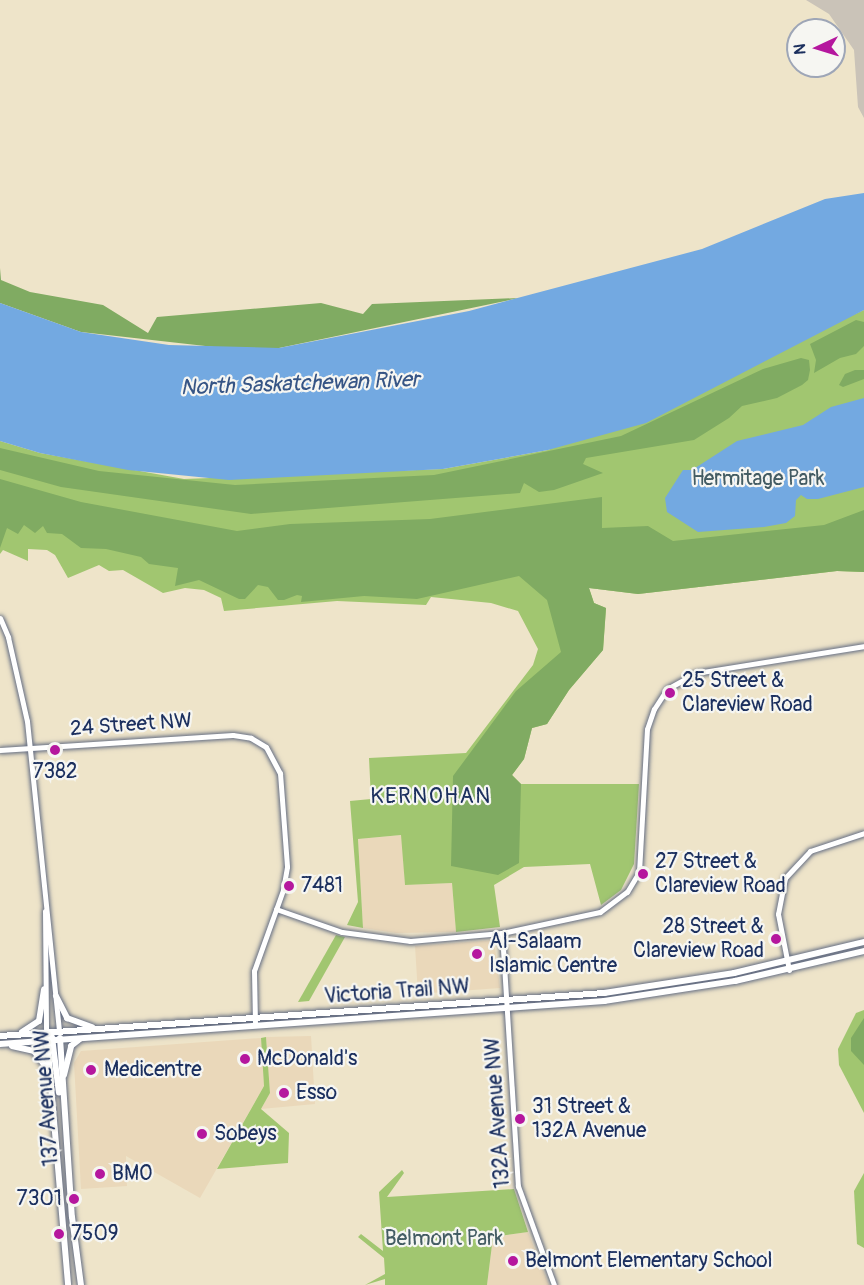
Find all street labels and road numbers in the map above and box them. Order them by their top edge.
street label: 24 Street NW [69,708,193,742]
street label: Victoria Trail NW [323,974,471,1010]
street label: 137 Avenue NW [30,1029,64,1167]
street label: 132A Avenue NW [480,1037,516,1189]

